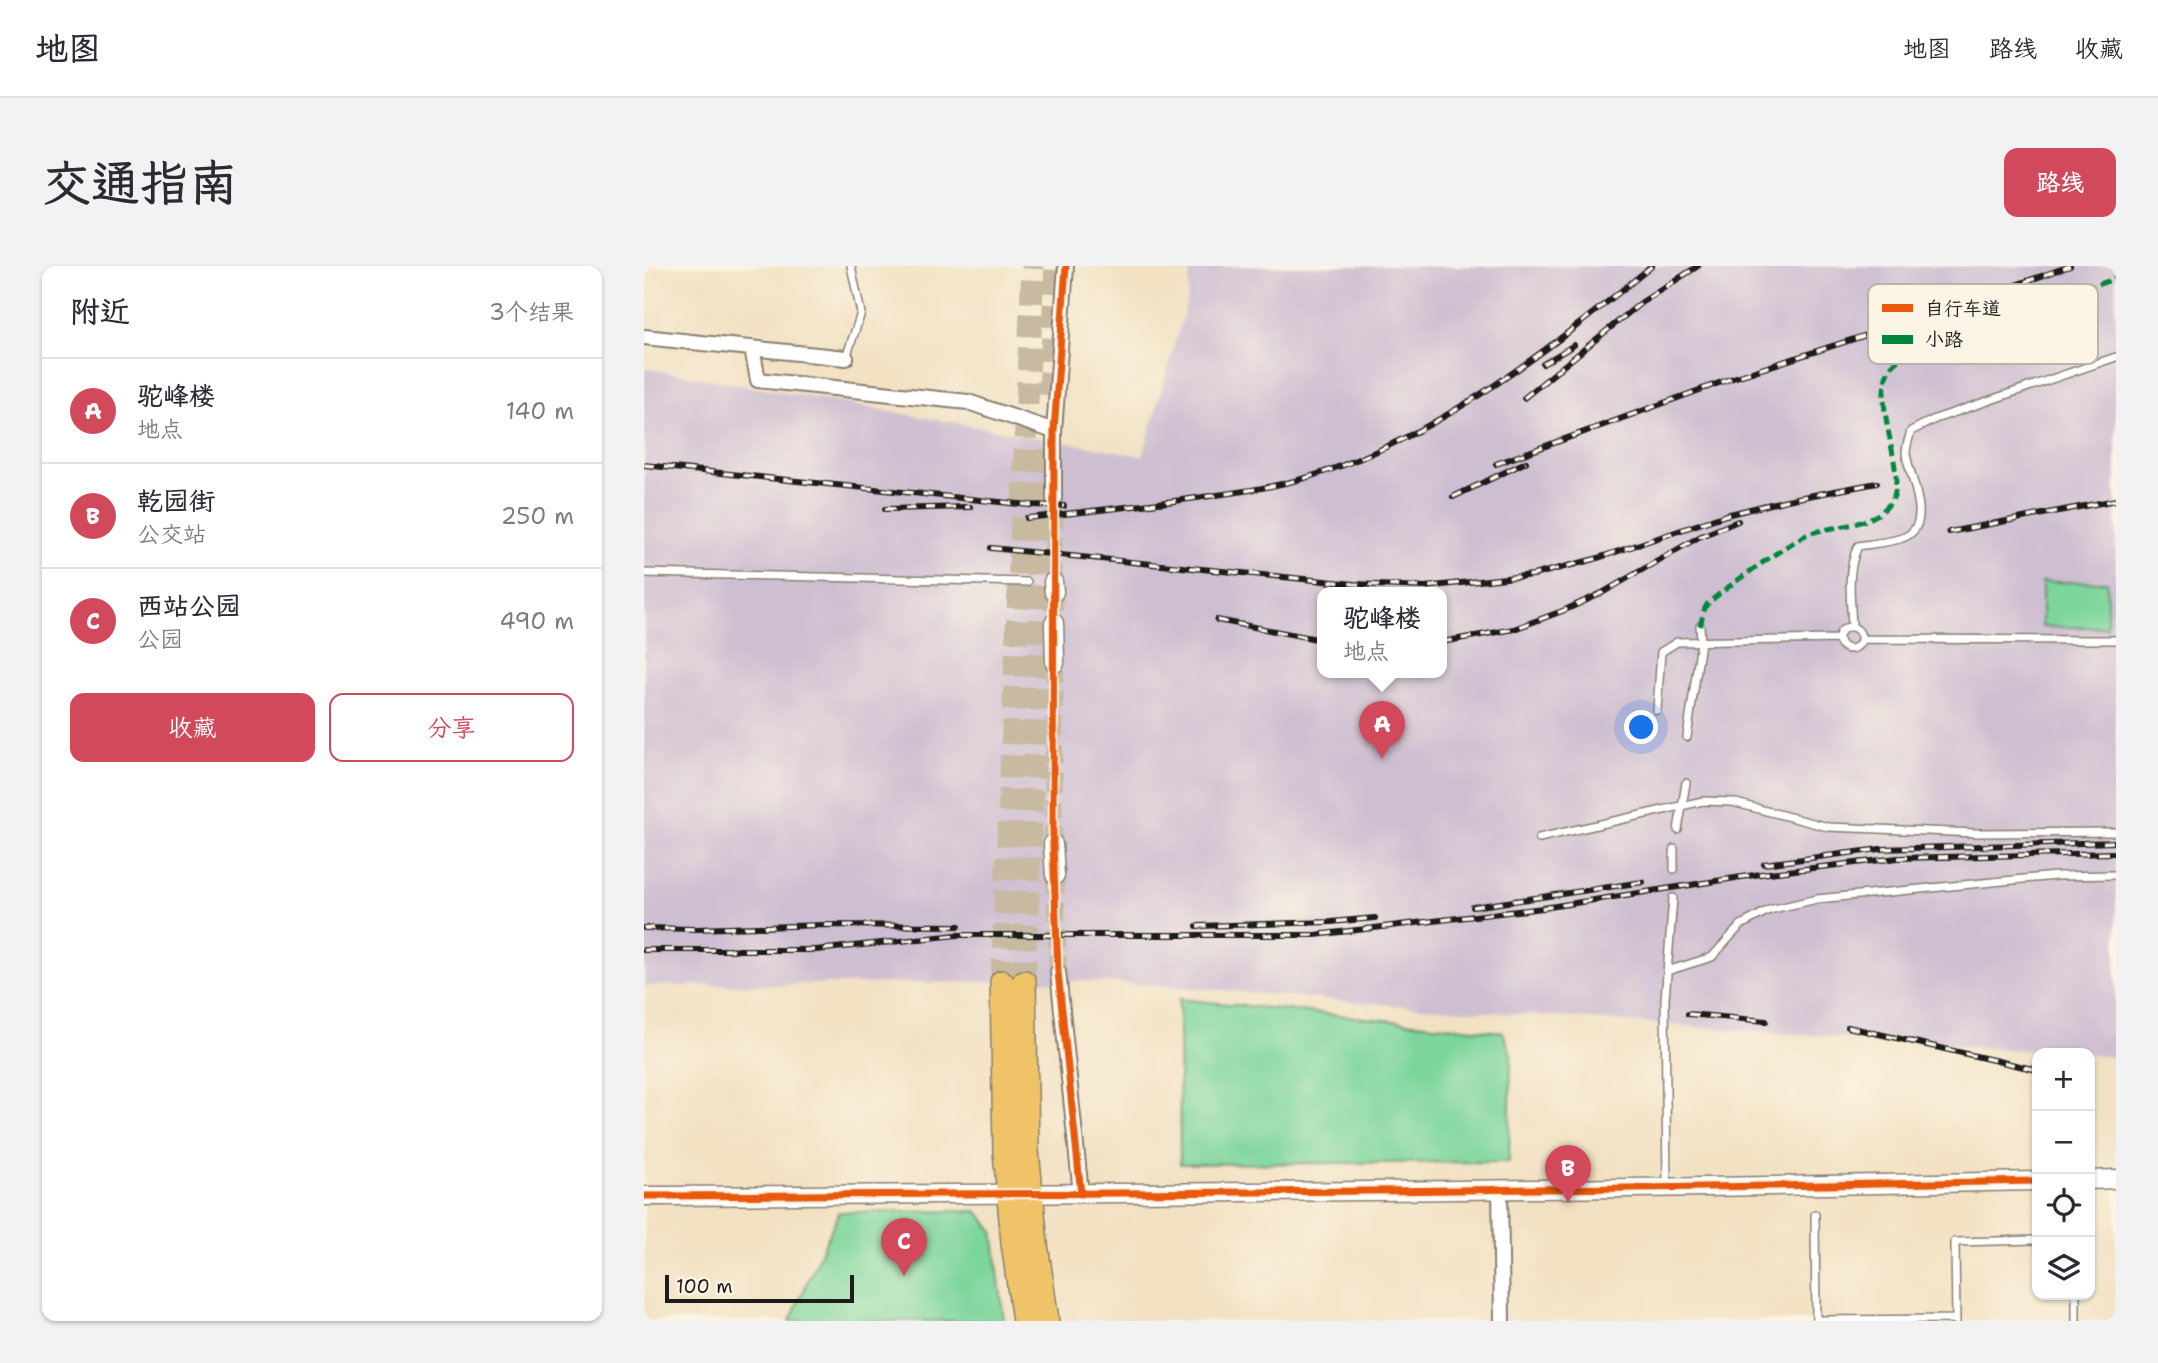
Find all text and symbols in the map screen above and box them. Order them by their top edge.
text: 地图 [35,26,101,71]
text: 地图 [1903,33,1951,65]
text: 路线 [1989,33,2037,65]
text: 收藏 [2075,33,2123,65]
button: 路线 [2004,148,2116,217]
text: 交通指南 [42,150,238,216]
legend [1868,284,2098,364]
text: 附近 [70,291,130,332]
text: 自行车道 [1925,296,2001,321]
text: 3个结果 [489,297,574,327]
text: 小路 [1925,327,1963,352]
text: 驼峰楼 [137,378,215,413]
text: A [84,396,102,426]
text: 140 m [506,396,574,426]
text: 地点 [137,414,183,444]
text: 乾园街 [137,483,215,518]
text: B [86,501,100,531]
text: 250 m [501,501,574,531]
text: 公交站 [137,519,206,549]
popup [1317,587,1447,678]
text: 西站公园 [137,588,241,623]
text: 驼峰楼 [1343,600,1421,635]
text: C [86,606,100,636]
text: 490 m [499,606,574,636]
text: 公园 [137,624,183,654]
text: 地点 [1343,636,1389,666]
button: 收藏 [70,693,315,762]
button: 分享 [329,693,574,762]
pin: A [1359,701,1405,759]
your location [1624,710,1658,744]
map controls [2032,1048,2095,1300]
button: + [2032,1048,2095,1111]
button: − [2032,1111,2095,1174]
pin: B [1545,1145,1591,1203]
button: locate [2032,1174,2095,1237]
pin: C [881,1218,927,1276]
button: layers [2032,1237,2095,1300]
scale bar [665,1272,854,1304]
text: 100 m [676,1274,733,1299]

